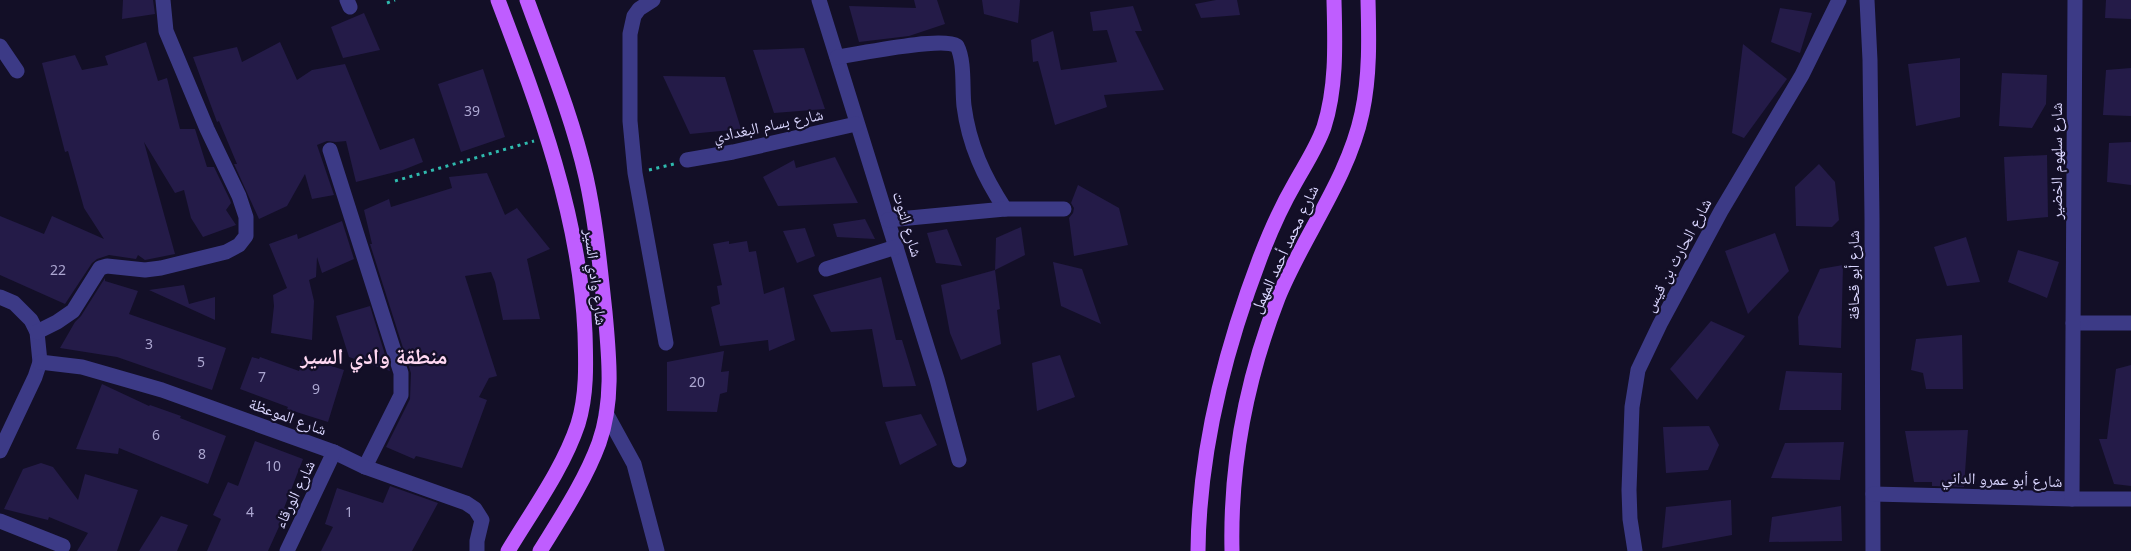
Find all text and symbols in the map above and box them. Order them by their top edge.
house number: 39 [464,101,480,120]
street label: شارع سلهوم الخضير [2045,102,2067,221]
street label: شارع بسام البغدادي [711,103,826,149]
street label: شارع محمد أحمد المهمل [1245,181,1323,317]
street label: شارع التوت [888,189,928,259]
street label: شارع الحارث بن قيس [1638,194,1716,316]
street label: شارع وادي السير [577,227,613,327]
street label: شارع أبو قحافة [1842,230,1864,320]
house number: 22 [50,260,66,279]
house number: 3 [145,334,153,353]
district label: منطقة وادي السير [300,340,447,373]
house number: 5 [197,352,205,371]
house number: 7 [258,367,266,386]
house number: 20 [689,372,705,391]
house number: 9 [312,379,320,398]
street label: شارع الموعظة [246,392,330,440]
house number: 6 [152,425,160,444]
house number: 8 [198,444,206,463]
house number: 10 [265,456,281,475]
street label: شارع الورقاء [268,456,320,532]
street label: شارع أبو عمرو الداني [1941,466,2063,494]
house number: 4 [246,502,254,521]
house number: 1 [345,502,353,521]

